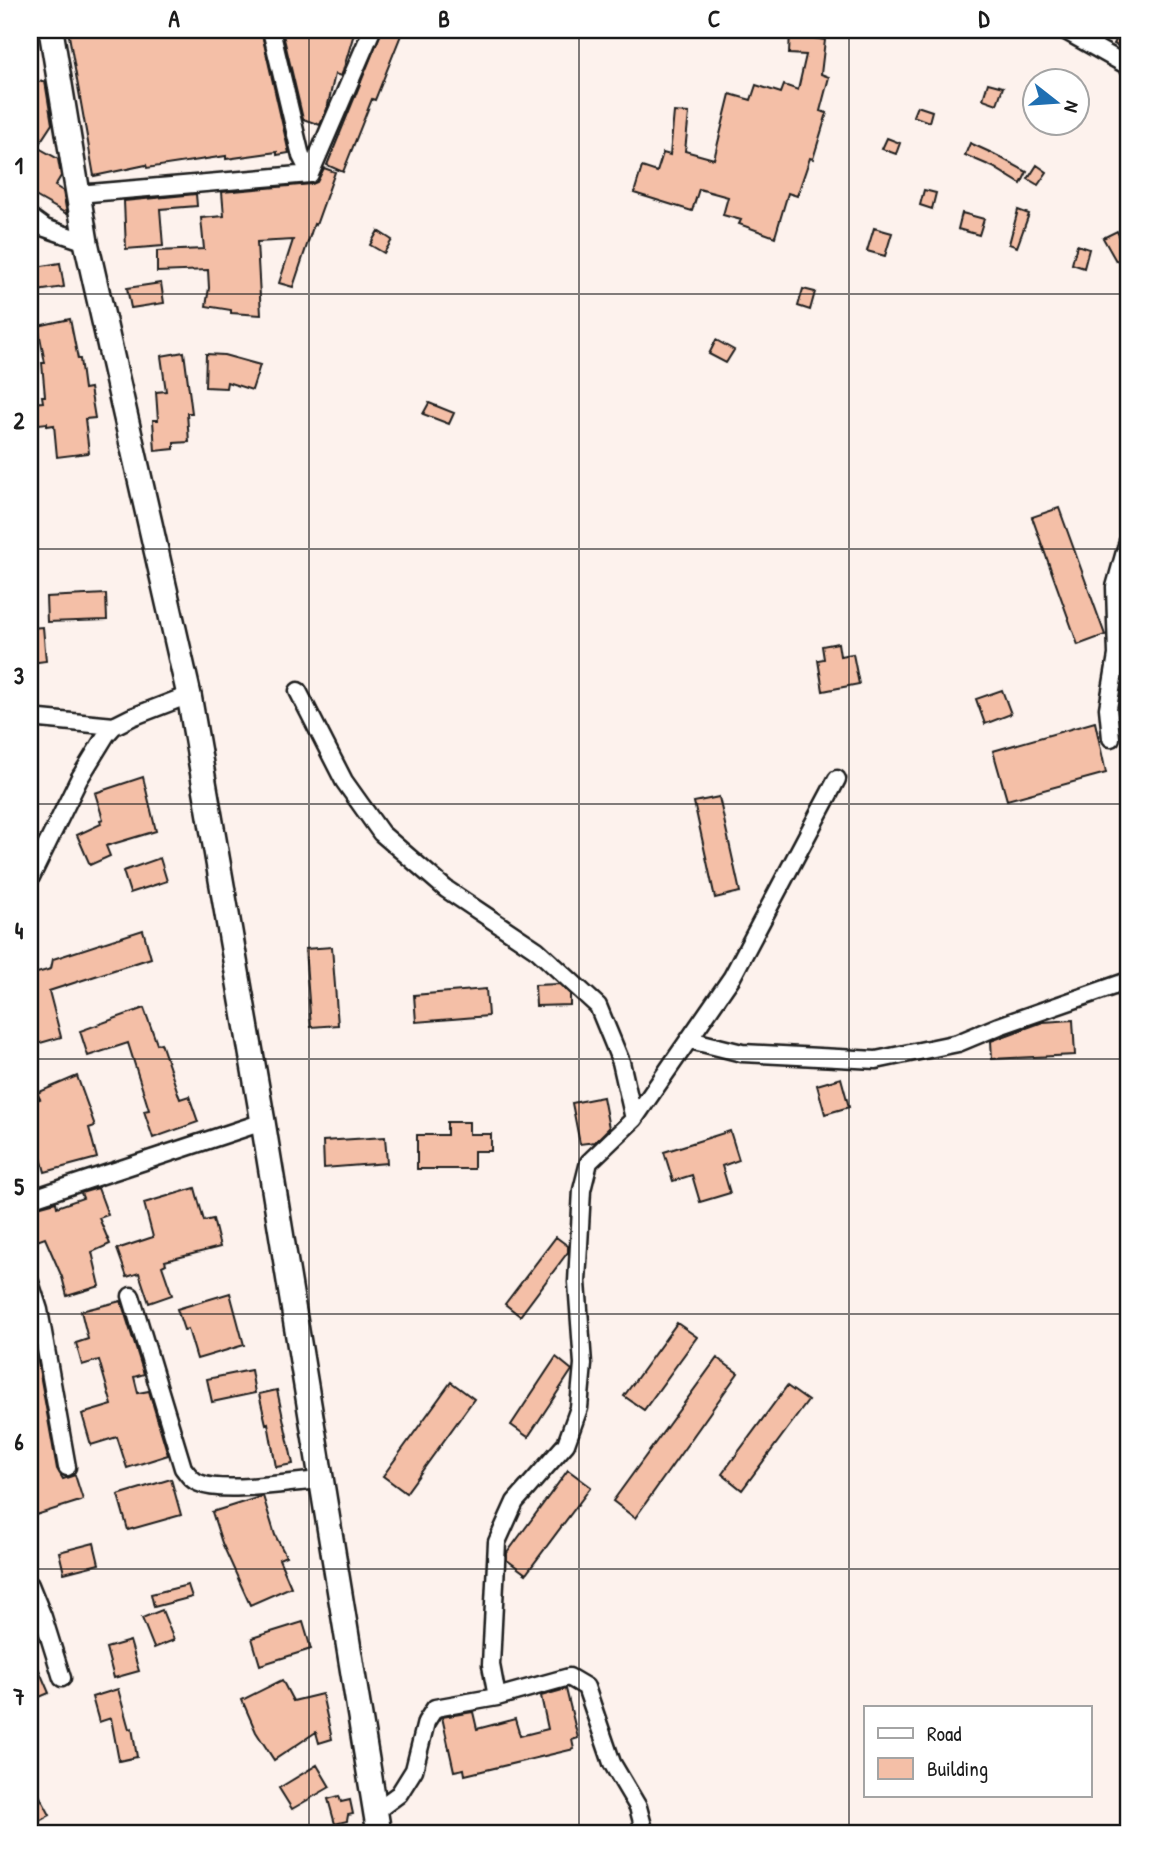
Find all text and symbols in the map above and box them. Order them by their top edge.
text: A [168,3,180,34]
text: B [438,3,450,34]
text: C [708,3,720,34]
text: D [979,3,991,34]
north arrow [1021,66,1092,136]
text: N [1058,98,1086,116]
text: 1 [15,150,23,181]
text: 2 [14,405,25,436]
text: 3 [14,660,24,691]
text: 4 [15,915,24,946]
text: 5 [14,1171,24,1202]
text: 6 [14,1426,24,1457]
text: 7 [12,1681,25,1712]
legend [864,1706,1092,1797]
text: Road [927,1719,961,1748]
text: Building [927,1754,988,1783]

